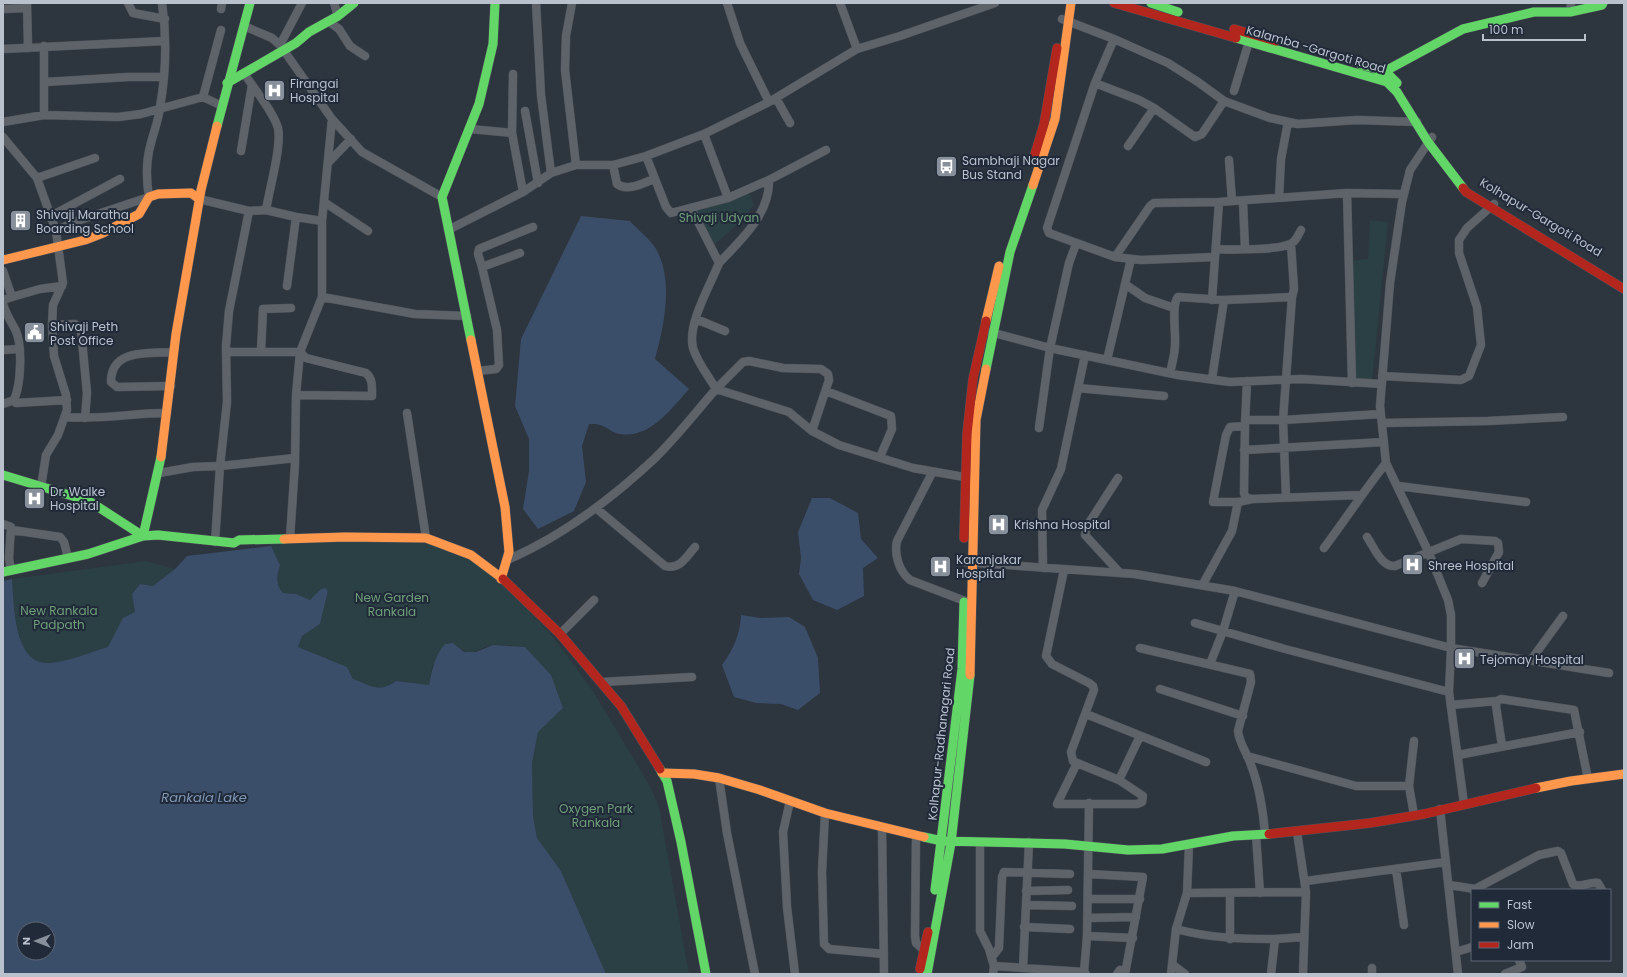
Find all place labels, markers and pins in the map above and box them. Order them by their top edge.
place label: Firangai Hospital [290,75,339,106]
hospital icon: Firangai Hospital [262,77,288,103]
place label: Sambhaji Nagar Bus Stand [962,152,1060,183]
bus stop icon: Sambhaji Nagar Bus Stand [933,154,959,180]
place label: Shivaji Maratha Boarding School [36,206,134,237]
building icon: Shivaji Maratha Boarding School [8,208,34,234]
place label: Shivaji Peth Post Office [50,318,118,349]
public building icon: Shivaji Peth Post Office [21,320,47,346]
place label: Dr. Walke Hospital [50,483,105,514]
hospital icon: Dr. Walke Hospital [21,485,47,511]
hospital icon: Krishna Hospital [985,511,1011,537]
place label: Krishna Hospital [1014,516,1110,533]
place label: Karanjakar Hospital [956,551,1022,582]
hospital icon: Shree Hospital [1400,552,1426,578]
hospital icon: Karanjakar Hospital [927,553,953,579]
place label: Shree Hospital [1428,557,1514,574]
hospital icon: Tejomay Hospital [1452,646,1478,672]
place label: Tejomay Hospital [1480,651,1584,668]

